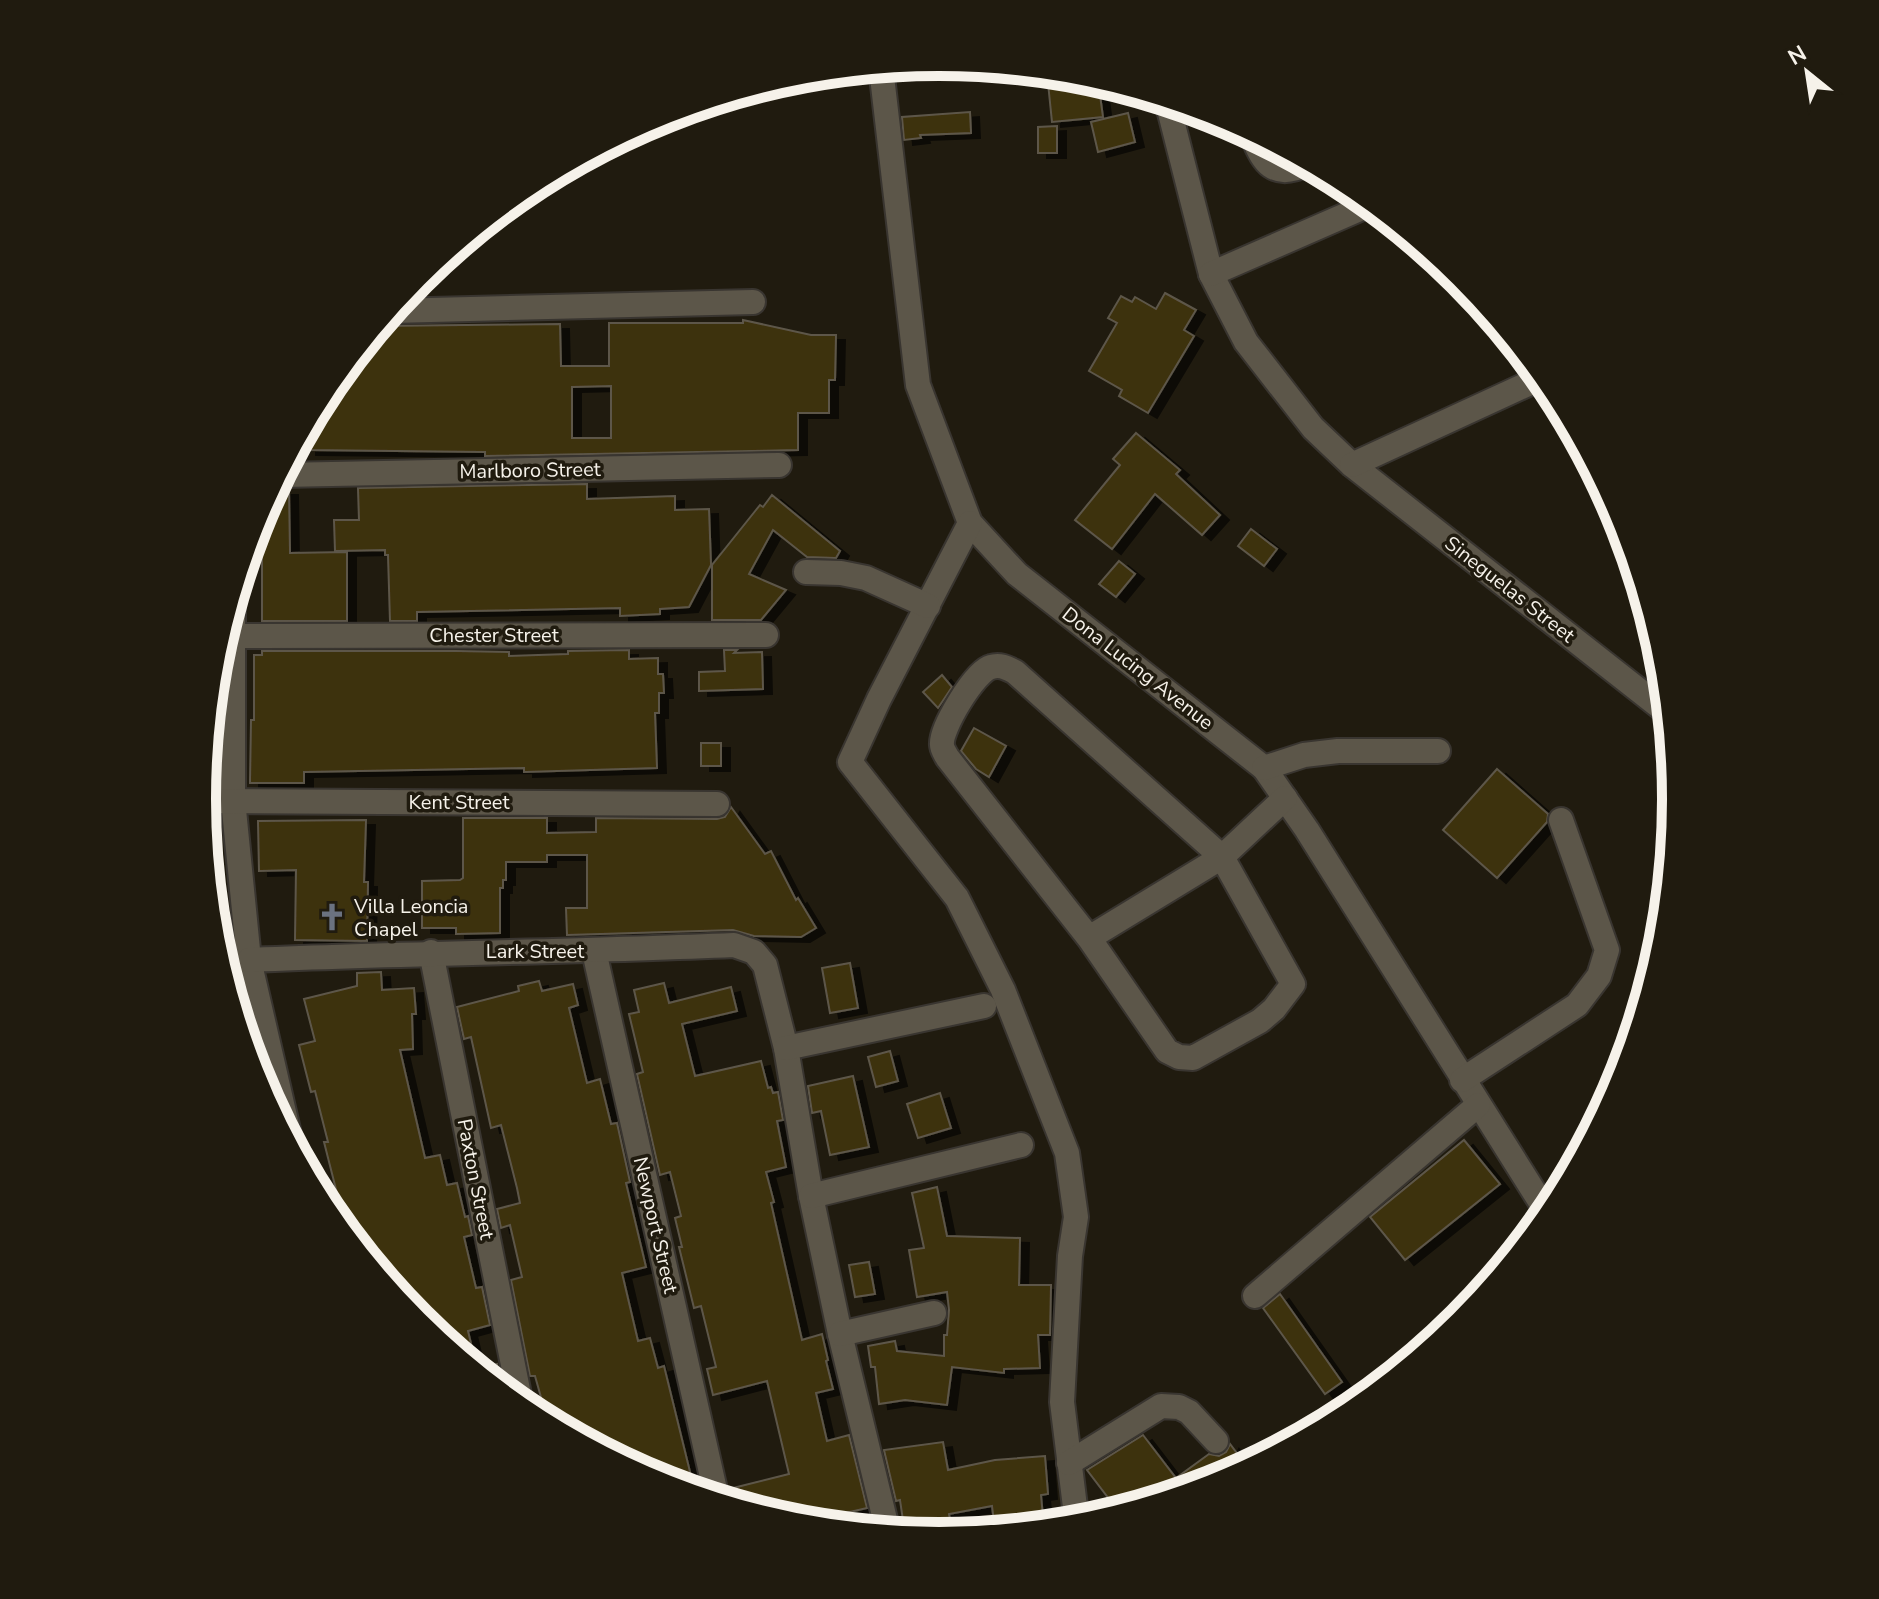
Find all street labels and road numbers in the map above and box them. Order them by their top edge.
street label: Marlboro Street [459,456,602,485]
street label: Sineguelas Street [1439,530,1581,649]
street label: Dona Lucing Avenue [1056,601,1219,736]
street label: Chester Street [429,622,560,649]
street label: Kent Street [409,789,510,816]
street label: Lark Street [486,938,585,965]
street label: Paxton Street [451,1116,501,1243]
street label: Newport Street [627,1154,685,1297]

